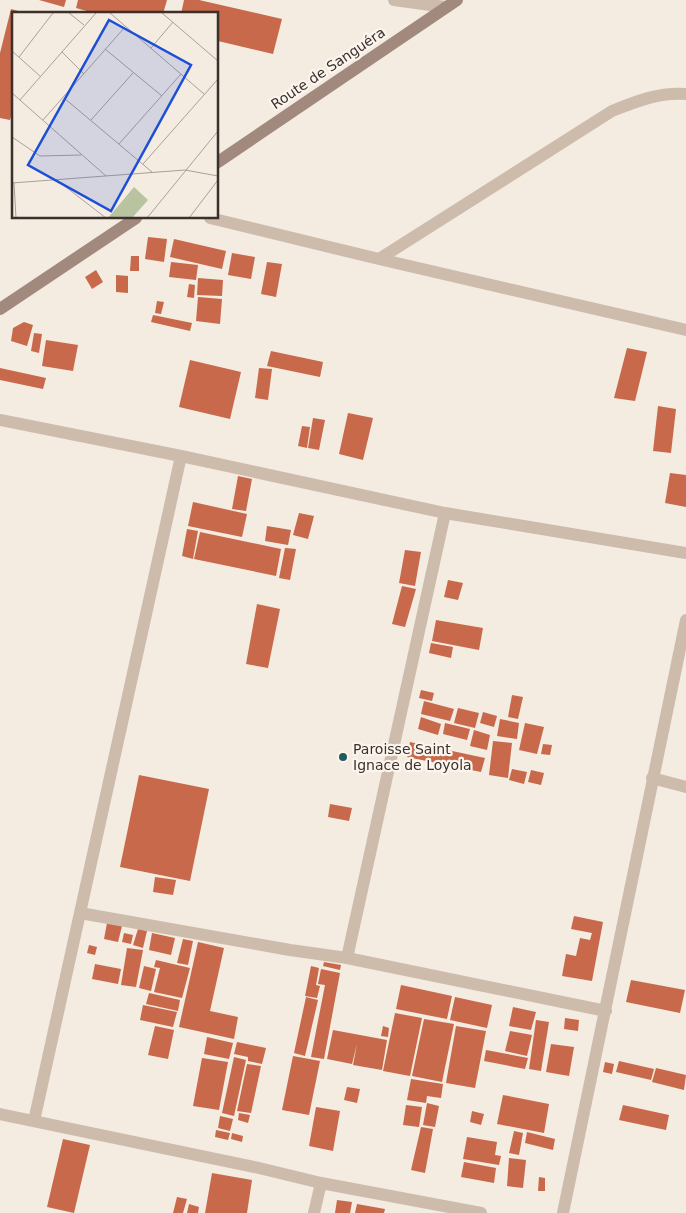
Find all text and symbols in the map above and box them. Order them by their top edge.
inset map [12,12,219,219]
street label: Route de Sanguéra [268,24,388,112]
place label: Paroisse Saint Ignace de Loyola [353,741,472,773]
marker: Paroisse Saint Ignace de Loyola [337,751,349,763]

